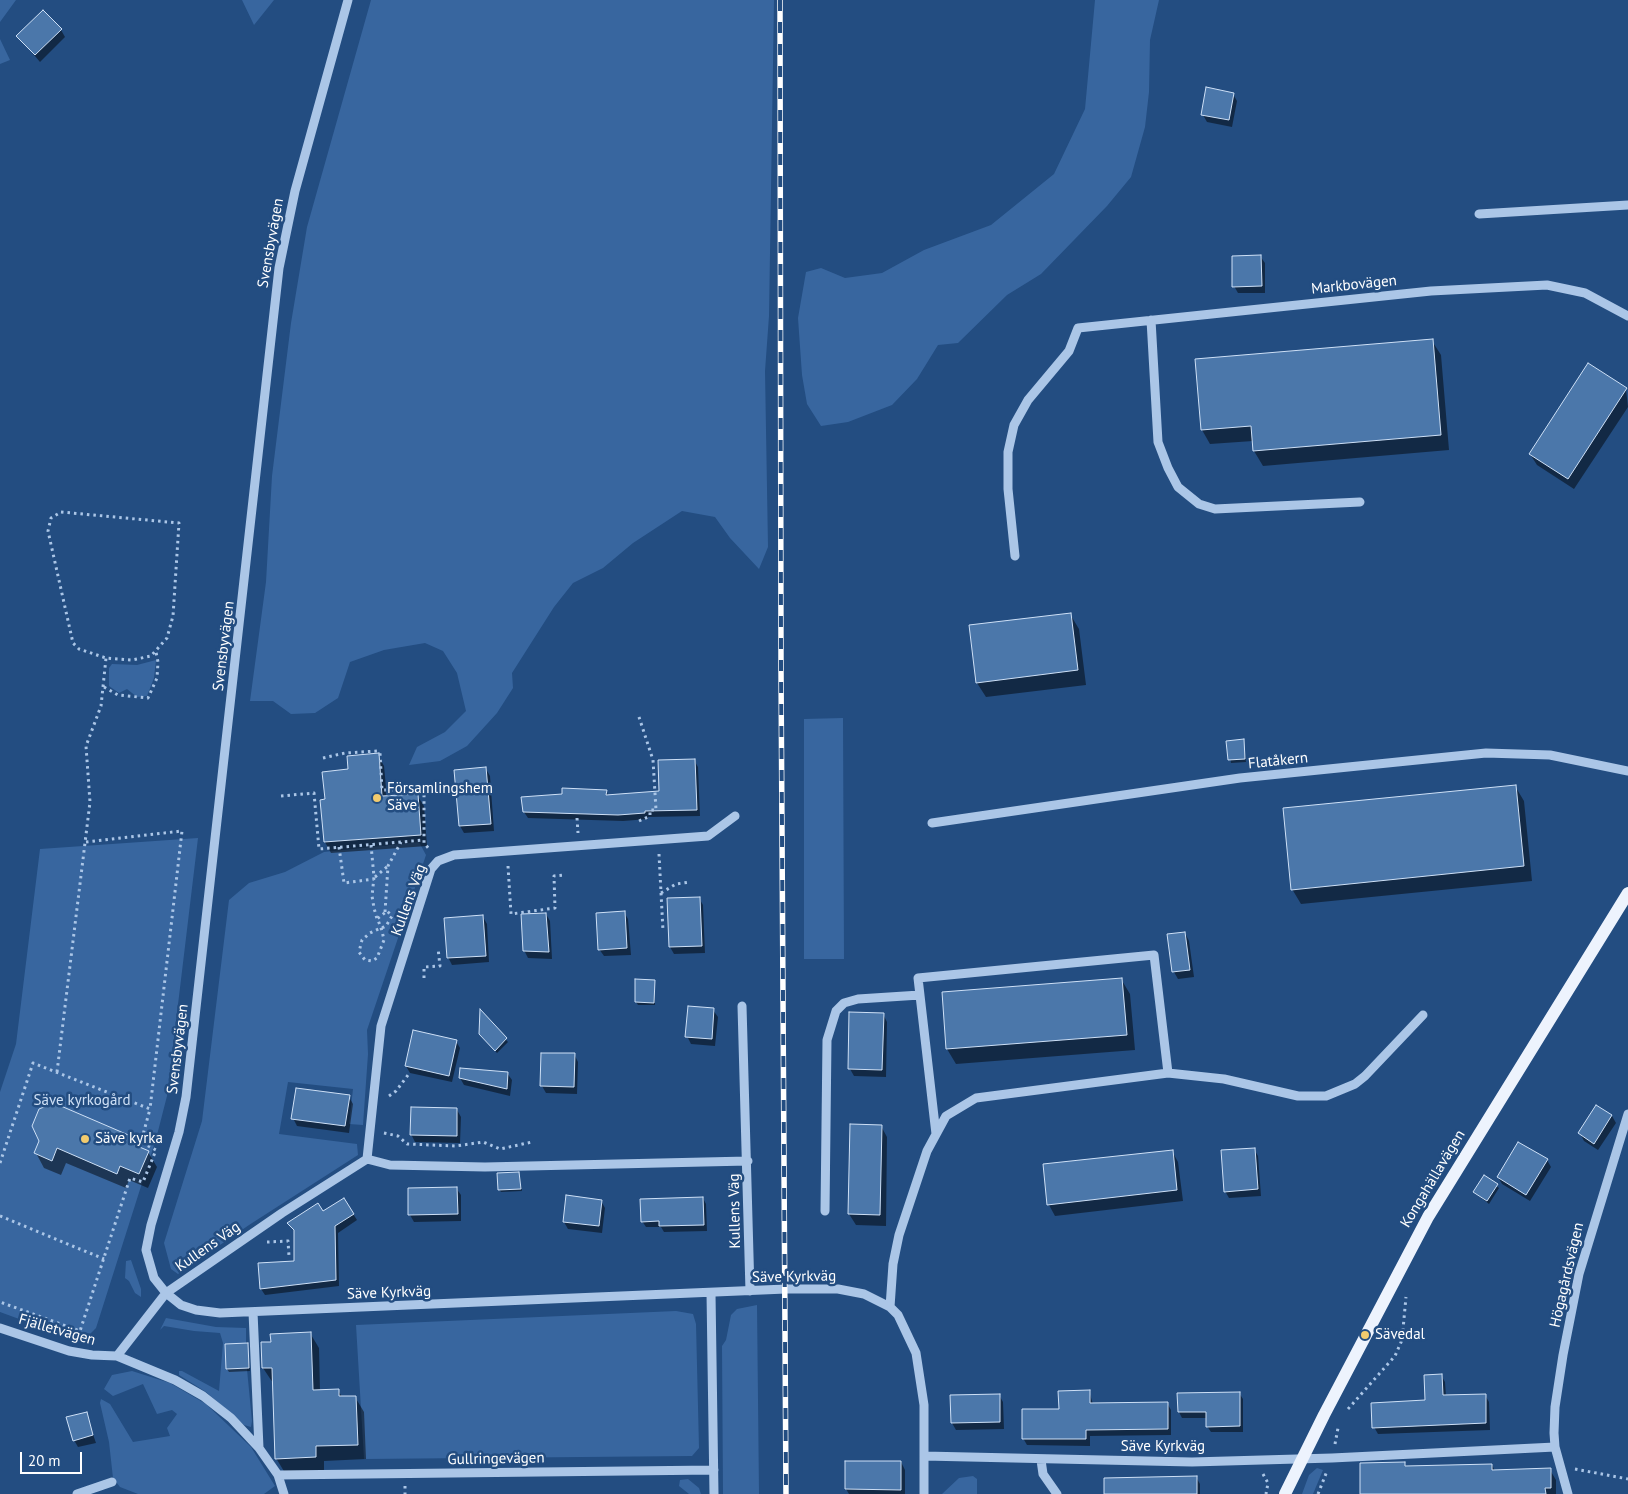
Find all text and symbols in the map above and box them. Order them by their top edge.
street label: Svensbyvägen [254,197,288,289]
street label: Markbovägen [1310,272,1398,298]
street label: Svensbyvägen [210,600,238,692]
street label: Flatåkern [1247,749,1309,773]
place label: Församlingshem Säve [387,780,493,815]
marker: Församlingshem Säve [371,792,383,804]
street label: Kullens Väg [388,862,430,938]
street label: Svensbyvägen [164,1003,192,1095]
park label: Säve kyrkogård [34,1092,130,1110]
street label: Kongahällavägen [1397,1127,1469,1231]
place label: Säve kyrka [95,1130,163,1148]
marker: Säve kyrka [79,1133,91,1145]
street label: Kullens Väg [725,1173,745,1249]
street label: Kullens Väg [172,1218,244,1276]
street label: Högagårdsvägen [1546,1221,1588,1329]
street label: Säve Kyrkväg [752,1267,836,1287]
street label: Säve Kyrkväg [347,1283,431,1303]
street label: Fjälletvägen [16,1310,98,1350]
place label: Sävedal [1375,1326,1425,1344]
marker: Sävedal [1359,1329,1371,1341]
street label: Säve Kyrkväg [1121,1438,1205,1456]
scale bar [22,1442,85,1474]
street label: Gullringevägen [447,1449,545,1469]
text: 20 m [28,1451,61,1470]

